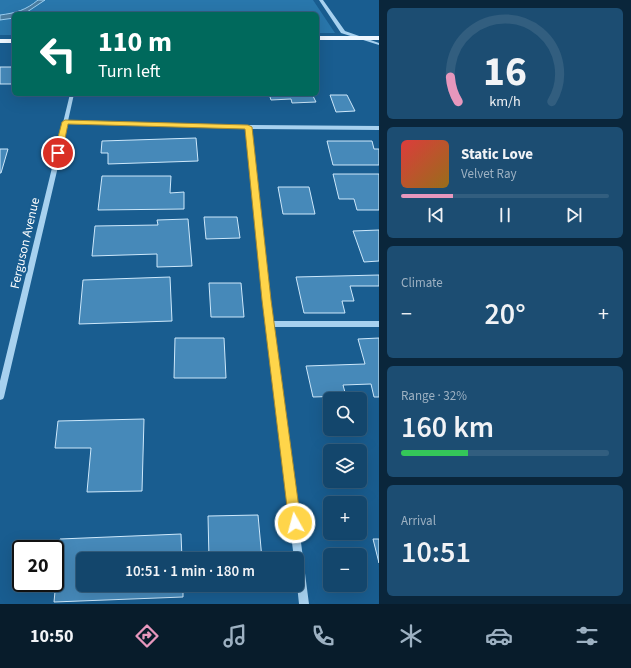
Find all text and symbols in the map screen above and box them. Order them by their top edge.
text: 110 m [98,22,172,62]
icon: left [32,28,84,80]
text: 16 [483,41,527,101]
text: Turn left [98,59,160,84]
text: km/h [489,90,521,111]
pin [41,136,75,170]
icon: arrive [47,142,69,164]
text: Static Love [461,144,533,165]
text: Velvet Ray [461,165,517,183]
street label: Ferguson Avenue [6,196,44,291]
icon: previous [425,204,447,226]
icon: pause [494,204,516,226]
icon: next [563,204,585,226]
text: Climate [401,274,443,292]
text: 20° [484,293,526,336]
text: − [401,298,412,330]
text: + [598,298,609,330]
text: Range · 32% [401,387,467,405]
map controls [323,392,367,592]
button: search [323,392,367,436]
text: 160 km [401,406,494,449]
button: layers [323,444,367,488]
button: + [323,496,367,540]
position arrow [274,502,316,544]
text: Arrival [401,512,436,530]
text: 10:51 [401,531,471,574]
speed limit sign: 20 [12,540,64,592]
button: − [323,548,367,592]
text: 10:51 · 1 min · 180 m [125,561,255,582]
icon: directions [133,622,161,650]
icon: music [221,622,249,650]
icon: phone [309,622,337,650]
icon: climate [397,622,425,650]
icon: car [485,622,513,650]
icon: filters [573,622,601,650]
text: 10:50 [30,624,73,649]

